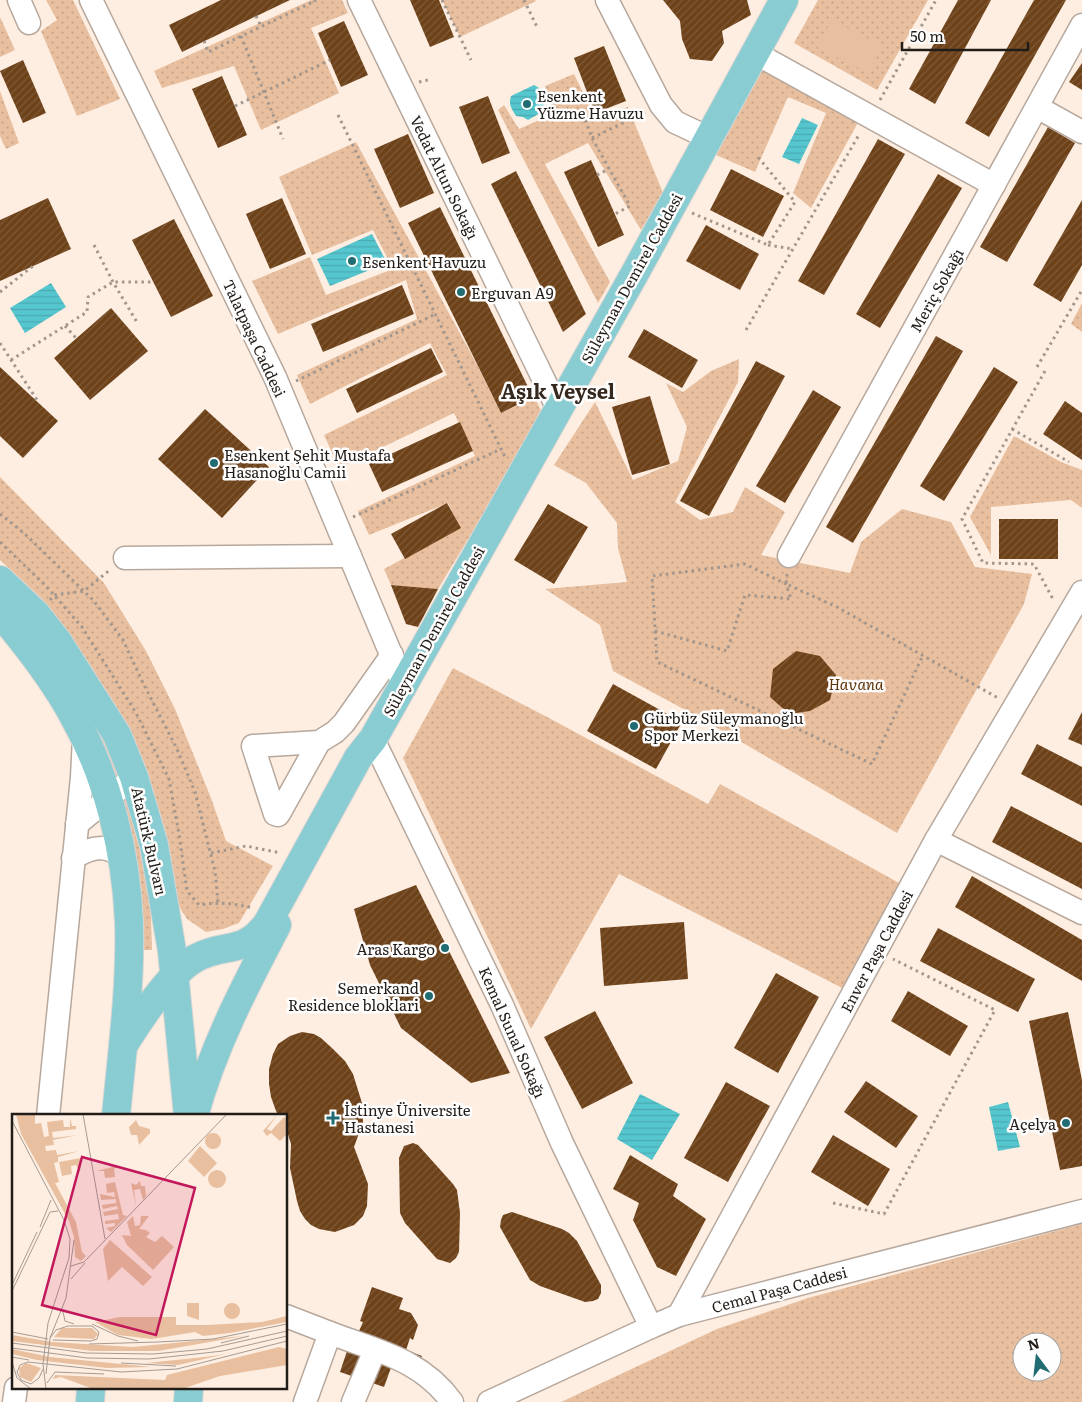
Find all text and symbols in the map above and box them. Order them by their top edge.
scale bar [902,20,1028,52]
text: 50 m [910,24,944,47]
place label: Esenkent Yüzme Havuzu [537,84,644,124]
marker: Esenkent Yüzme Havuzu [521,98,533,110]
street label: Vedat Altun Sokağı [405,111,485,243]
street label: Süleyman Demirel Caddesi [574,189,688,367]
street label: Meriç Sokağı [903,244,969,336]
place label: Esenkent Havuzu [362,250,487,273]
marker: Esenkent Havuzu [346,255,358,267]
street label: Talatpaşa Caddesi [218,275,292,401]
place label: Erguvan A9 [471,281,554,304]
marker: Erguvan A9 [455,286,467,298]
district label: Aşık Veysel [501,375,615,405]
place label: Esenkent Şehit Mustafa Hasanoğlu Camii [224,443,392,483]
marker: Esenkent Şehit Mustafa Hasanoğlu Camii [208,457,220,469]
street label: Süleyman Demirel Caddesi [376,542,490,720]
park label: Havana [829,672,884,695]
place label: Gürbüz Süleymanoğlu Spor Merkezi [644,706,804,746]
marker: Gürbüz Süleymanoğlu Spor Merkezi [628,720,640,732]
street label: Atatürk Bulvarı [126,784,174,898]
street label: Enver Paşa Caddesi [834,886,918,1016]
place label: Aras Kargo [356,937,435,960]
marker: Aras Kargo [439,942,451,954]
street label: Kemal Sunal Sokağı [474,963,552,1101]
place label: Semerkand Residence bloklari [288,976,419,1016]
marker: Semerkand Residence bloklari [423,990,435,1002]
place label: İstinye Üniversite Hastanesi [344,1098,471,1138]
marker: İstinye Üniversite Hastanesi [326,1111,340,1125]
place label: Açelya [1009,1112,1057,1135]
inset map [12,1114,288,1390]
marker: Açelya [1060,1117,1072,1129]
street label: Cemal Paşa Caddesi [709,1260,849,1318]
north arrow [1012,1332,1062,1382]
text: N [1025,1332,1042,1355]

